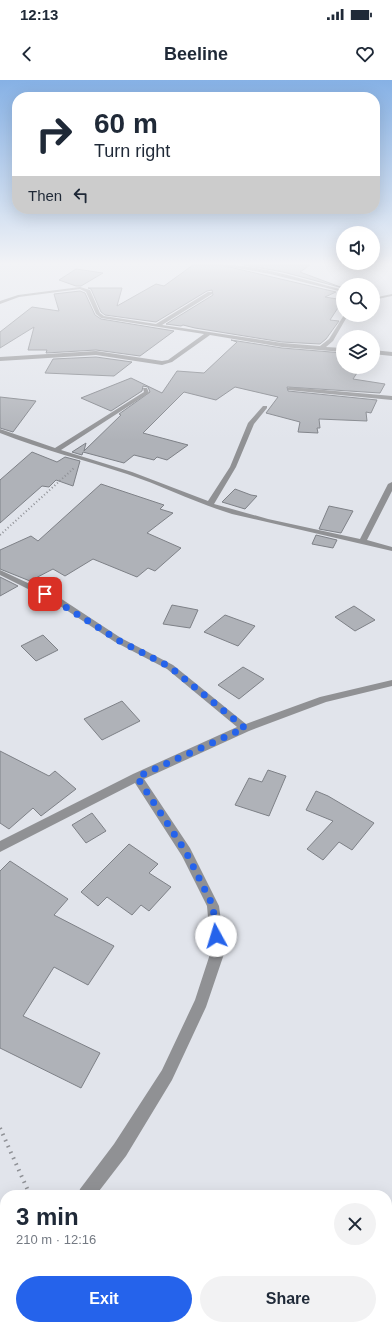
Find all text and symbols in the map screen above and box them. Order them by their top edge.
text: 12:13 [20,6,58,23]
icon: back [16,43,38,65]
icon: heart [354,43,376,65]
text: Beeline [164,44,228,64]
icon: right [28,108,80,160]
text: 60 m [94,108,158,139]
text: Turn right [94,141,170,161]
icon: left [70,184,92,206]
text: Then [28,187,62,204]
map controls [336,226,380,374]
button: sound [336,226,380,270]
button: search [336,278,380,322]
button: layers [336,330,380,374]
pin [28,577,62,611]
icon: arrive [34,583,56,605]
position arrow [195,915,237,957]
text: 3 min [16,1203,79,1230]
button: close [334,1203,376,1245]
text: 210 m · 12:16 [16,1232,96,1247]
button: Exit [16,1276,192,1322]
button: Share [200,1276,376,1322]

